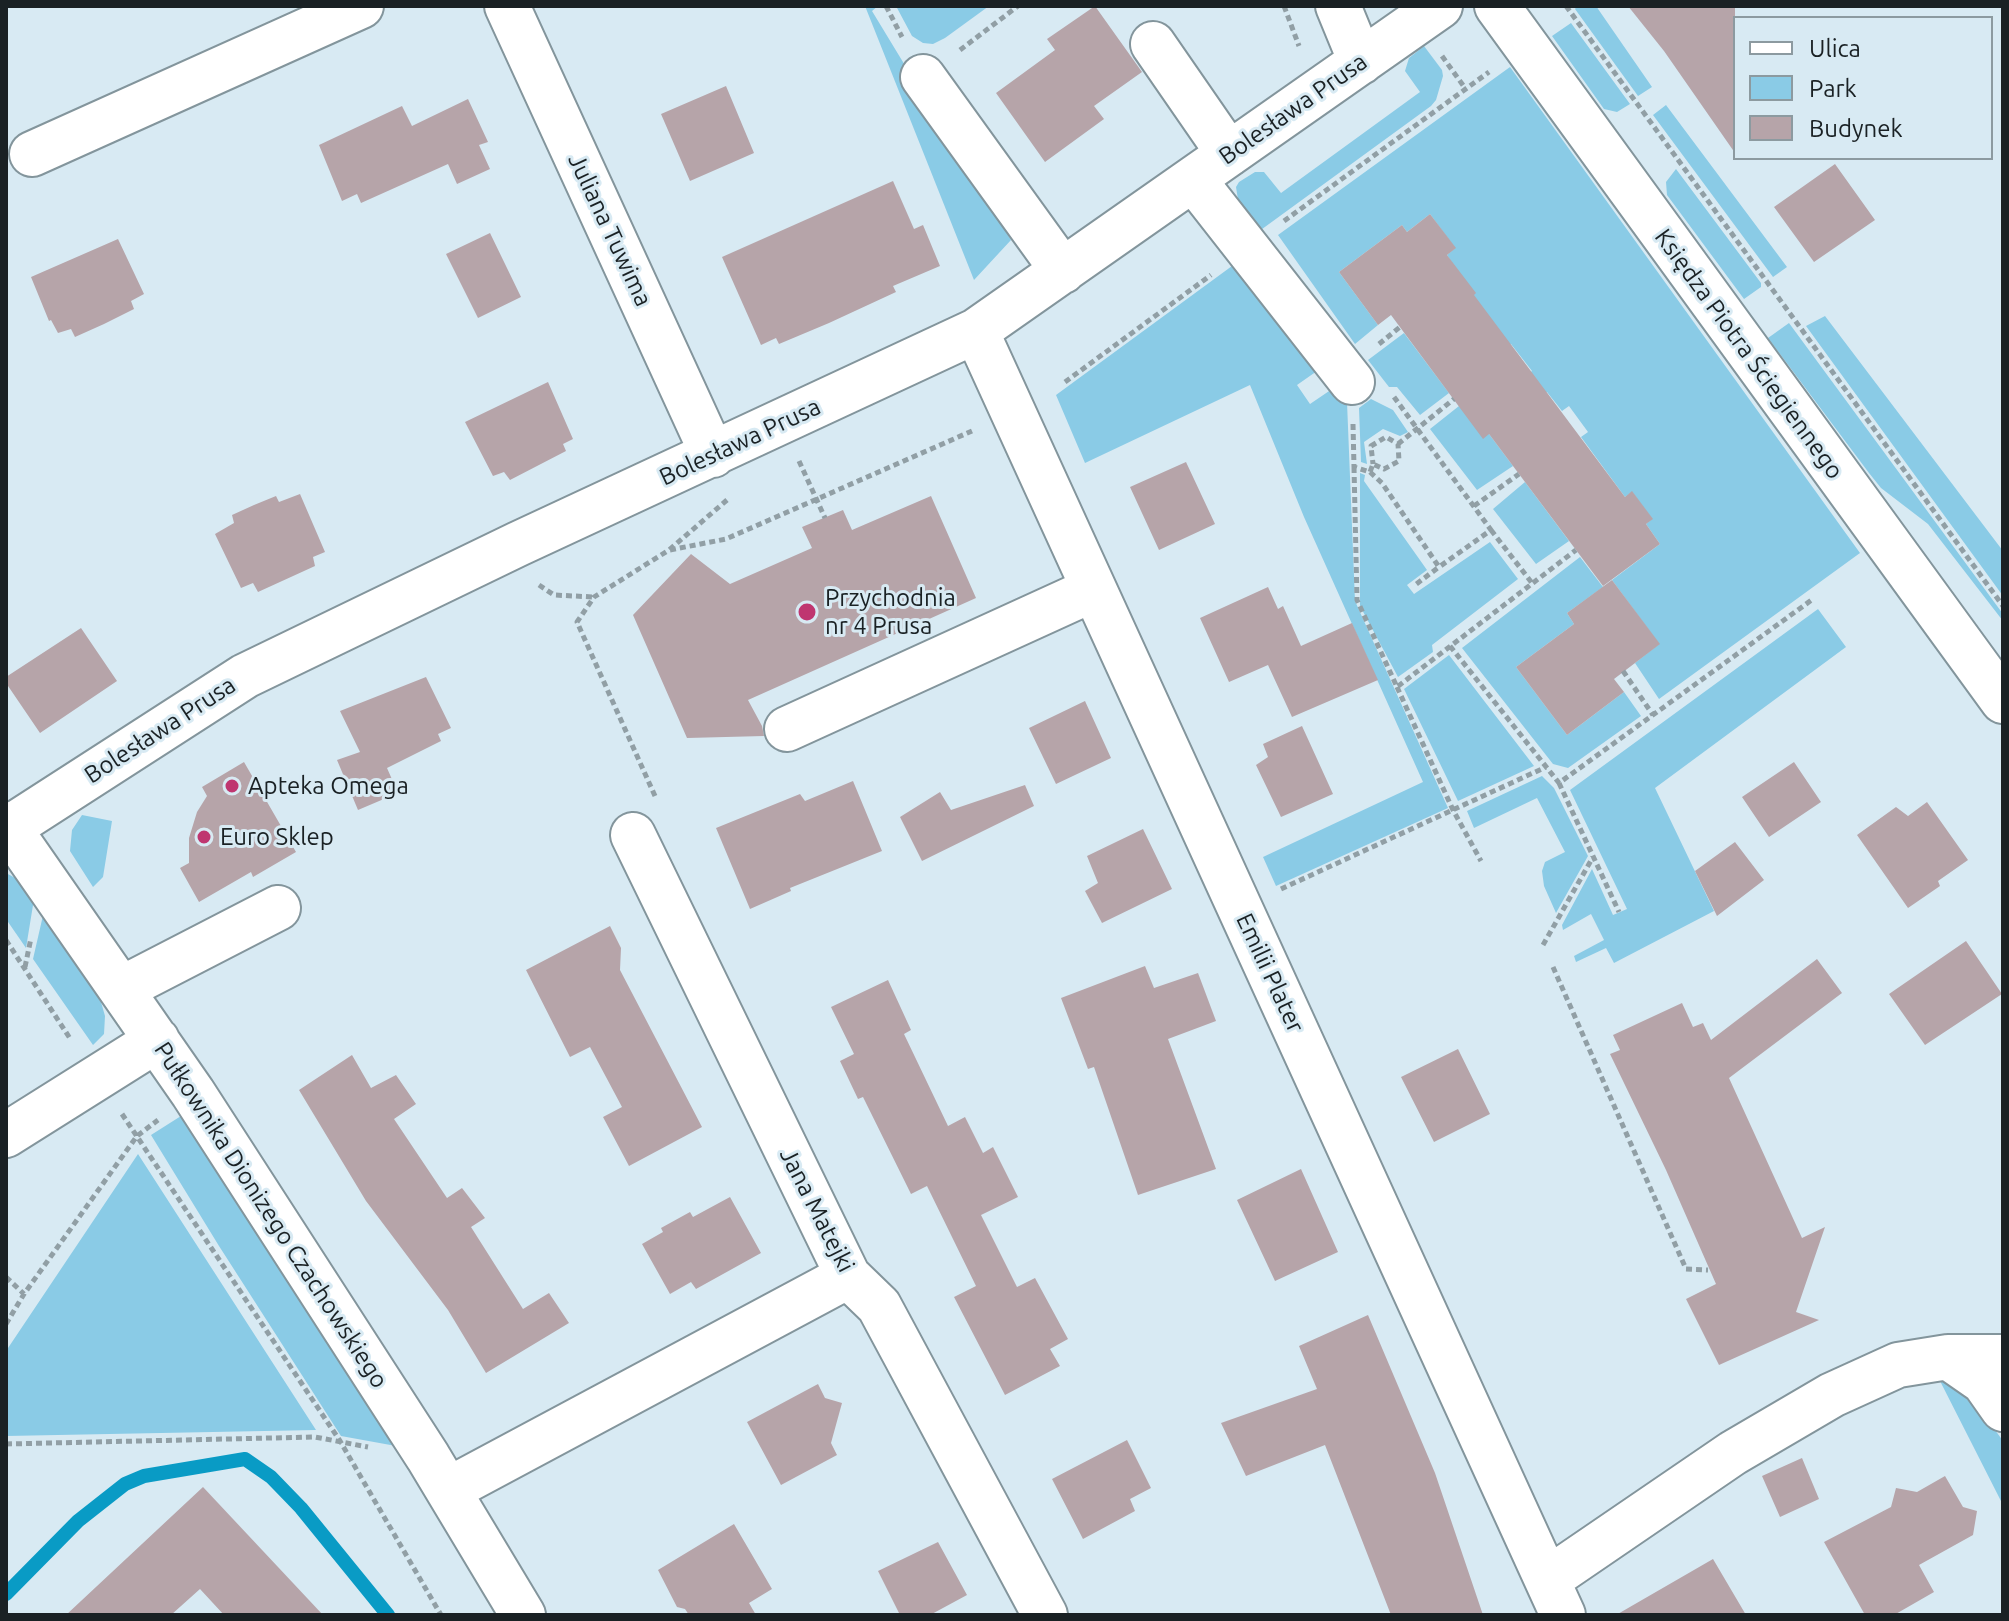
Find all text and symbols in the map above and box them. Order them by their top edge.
legend [1733,16,1993,160]
text: Ulica [1809,35,1861,62]
street label: Bolesława Prusa [1213,47,1373,171]
text: Park [1809,75,1857,102]
text: Budynek [1809,115,1903,142]
street label: Juliana Tuwima [562,149,658,311]
street label: Księdza Piotra Ściegiennego [1649,223,1849,485]
street label: Bolesława Prusa [655,392,825,492]
place label: Przychodnia nr 4 Prusa [825,584,956,640]
marker: Przychodnia nr 4 Prusa [796,601,818,623]
street label: Bolesława Prusa [79,670,241,790]
place label: Apteka Omega [248,772,409,800]
marker: Apteka Omega [223,777,241,795]
place label: Euro Sklep [220,823,334,851]
marker: Euro Sklep [195,828,213,846]
street label: Emilii Plater [1230,909,1310,1037]
street label: Pułkownika Dionizego Czachowskiego [148,1036,394,1394]
street label: Jana Matejki [773,1143,861,1277]

